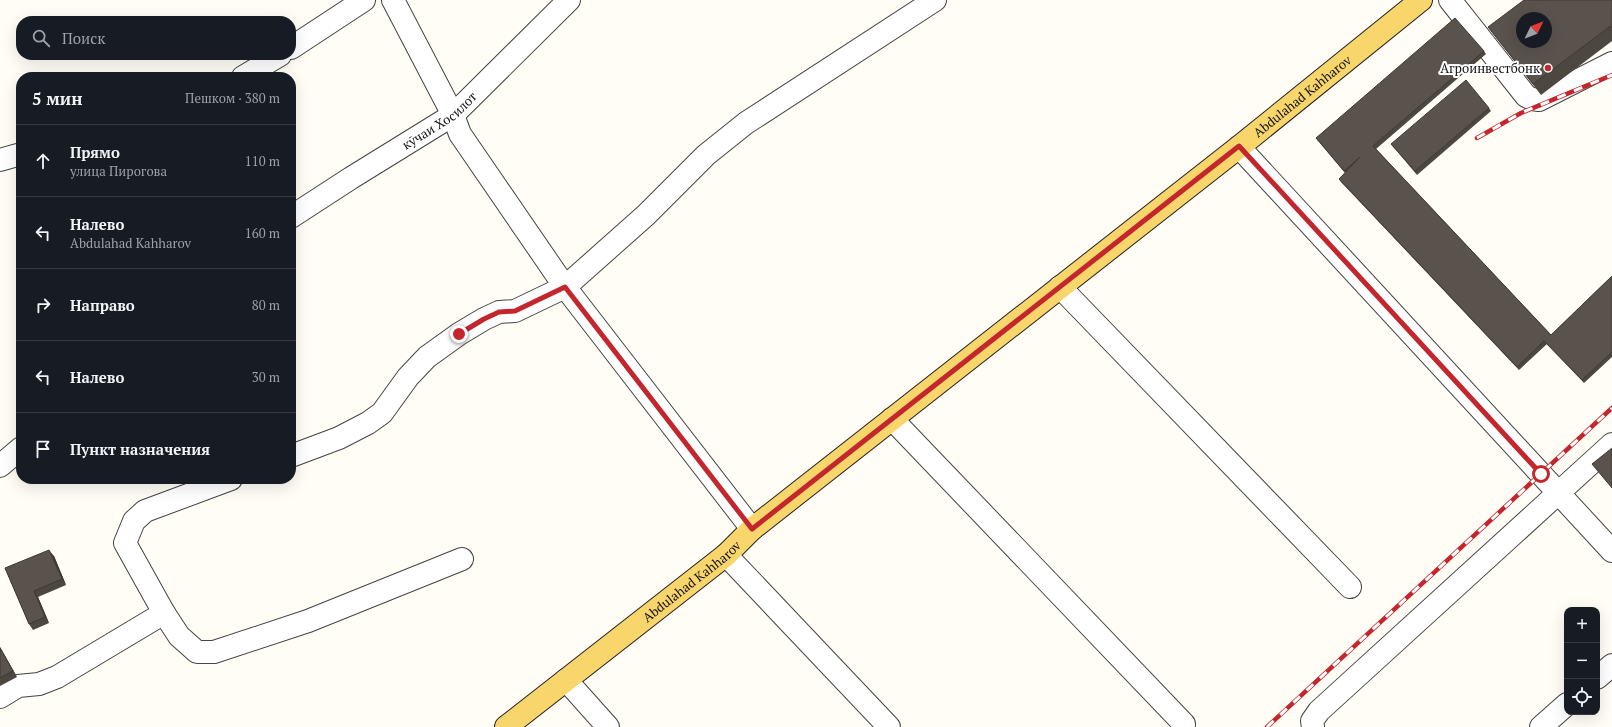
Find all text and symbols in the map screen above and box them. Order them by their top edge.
north arrow [1516,12,1552,48]
search box [16,16,296,60]
icon: search [30,27,52,49]
text: Поиск [62,28,105,48]
street label: Abdulahad Kahharov [1249,51,1355,141]
place label: Агроинвестбонк [1440,59,1541,77]
marker: Агроинвестбонк [1543,63,1553,73]
text: 5 мин [32,87,82,110]
street label: кӯчаи Хосилот [398,87,481,154]
text: Пешком · 380 m [185,89,280,107]
text: Прямо [70,142,120,162]
icon: ahead [32,150,54,172]
text: 110 m [245,152,280,170]
text: улица Пирогова [70,162,167,180]
text: Налево [70,214,124,234]
icon: left [32,222,54,244]
text: 160 m [245,224,280,242]
text: Abdulahad Kahharov [70,234,191,252]
icon: right [32,294,54,316]
text: Направо [70,295,135,315]
text: 80 m [252,296,280,314]
route end [450,325,468,343]
icon: left [32,366,54,388]
text: Налево [70,367,124,387]
text: 30 m [252,368,280,386]
icon: arrive [32,438,54,460]
text: Пункт назначения [70,439,210,459]
route start [1532,465,1550,483]
street label: Abdulahad Kahharov [639,536,745,626]
map controls [1564,607,1600,715]
button: + [1564,607,1600,643]
button: − [1564,643,1600,679]
button: locate [1564,679,1600,715]

